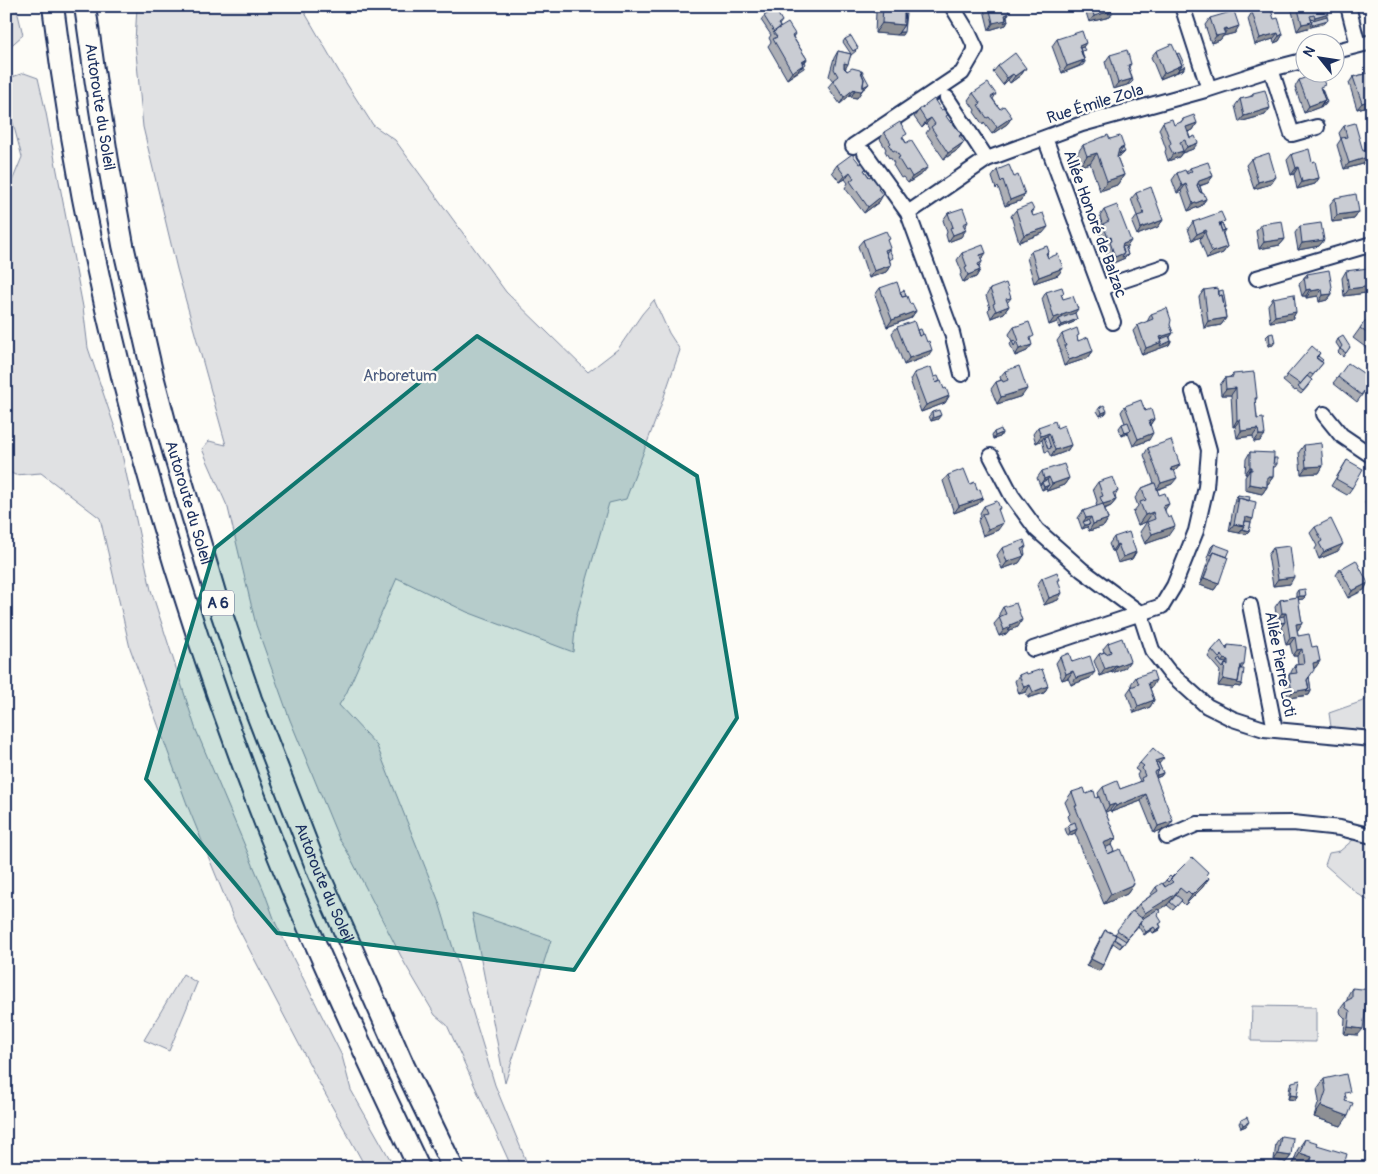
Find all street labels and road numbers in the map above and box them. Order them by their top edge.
street label: Autoroute du Soleil [80,42,120,172]
street label: Rue Émile Zola [1044,80,1146,128]
street label: Allée Honoré de Balzac [1059,147,1131,301]
street label: Autoroute du Soleil [161,438,216,567]
road number: A 6 [202,590,234,616]
street label: Allée Pierre Loti [1260,610,1300,718]
street label: Autoroute du Soleil [290,820,358,946]

